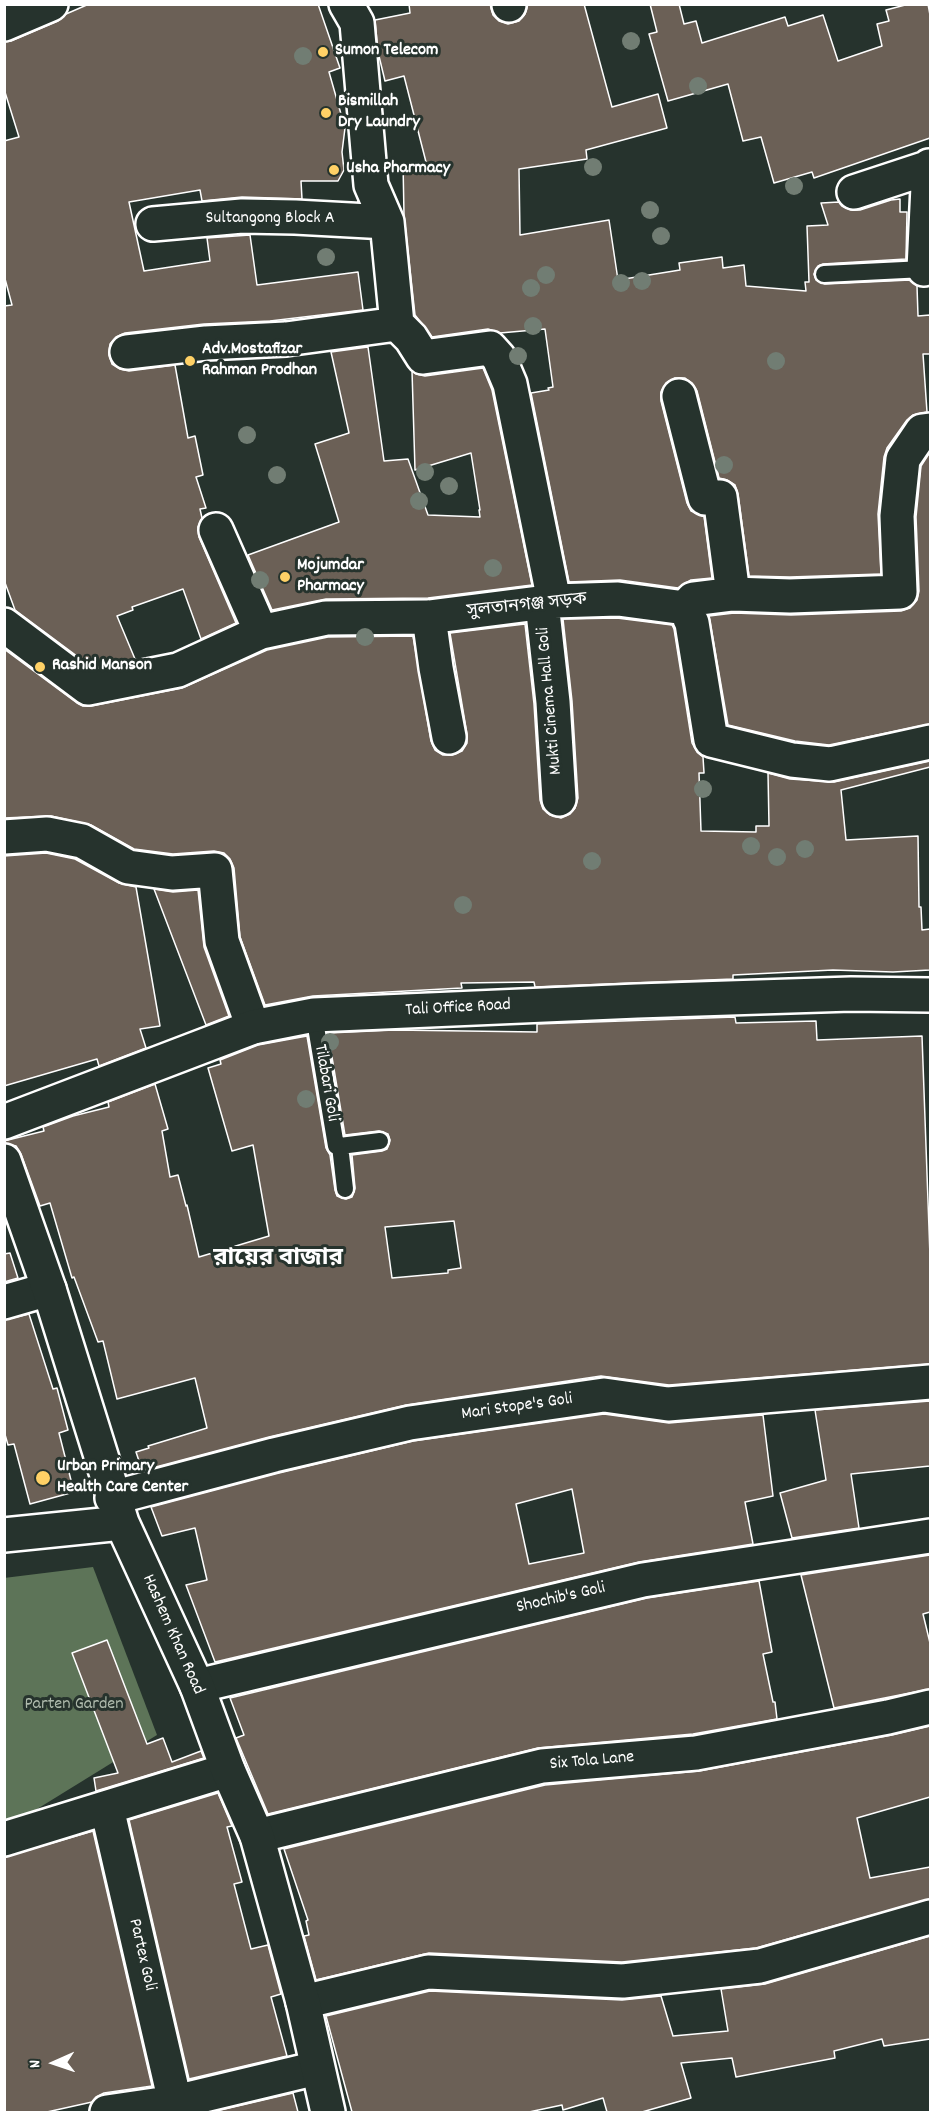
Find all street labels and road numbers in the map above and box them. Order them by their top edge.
street label: Sultangong Block A [206,209,334,231]
street label: সুলতানগঞ্জ সড়ক [466,590,588,624]
street label: Mukti Cinema Hall Goli [534,626,568,776]
street label: Tali Office Road [405,995,511,1023]
street label: Tilabari Goli [308,1043,342,1123]
street label: Mari Stope's Goli [460,1390,574,1426]
street label: Hashem Khan Road [136,1572,208,1698]
street label: Shochib's Goli [514,1578,608,1620]
street label: Six Tola Lane [549,1748,635,1776]
street label: Partex Goli [122,1917,160,1993]

